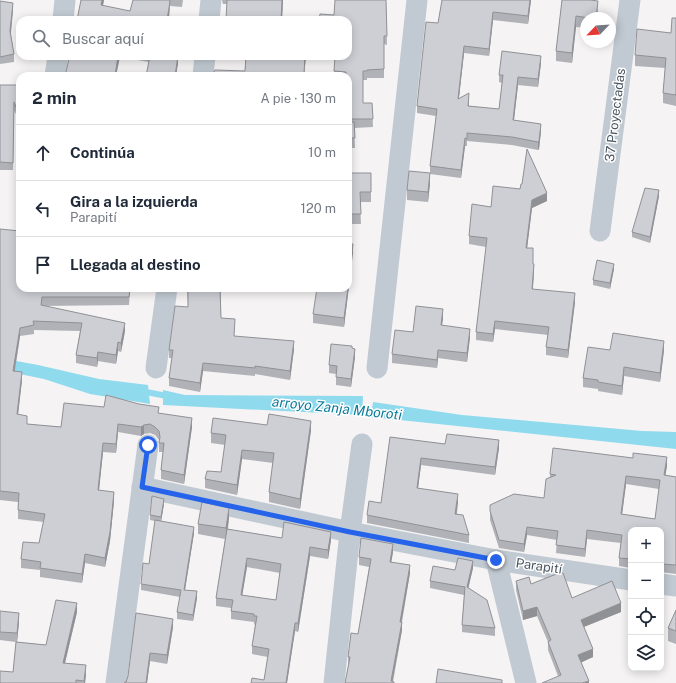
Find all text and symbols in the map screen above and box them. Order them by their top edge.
north arrow [580,12,616,48]
search box [16,16,352,60]
icon: search [30,27,52,49]
text: Buscar aquí [62,30,144,47]
street label: 37 Proyectadas [602,67,628,163]
text: 2 min [32,88,77,108]
text: A pie · 130 m [260,91,336,106]
icon: ahead [32,142,54,164]
text: Continúa [70,144,135,161]
text: 10 m [308,145,336,160]
text: Gira a la izquierda [70,193,198,210]
icon: left [32,198,54,220]
text: 120 m [301,201,336,216]
text: Parapití [70,210,117,225]
icon: arrive [32,254,54,276]
text: Llegada al destino [70,256,201,273]
water label: arroyo Zanja Mboroti [271,393,403,423]
route start [139,436,157,454]
map controls [628,527,664,671]
button: + [628,527,664,563]
route end [487,551,505,569]
street label: Parapití [515,555,564,577]
button: − [628,563,664,599]
button: locate [628,599,664,635]
button: layers [628,635,664,671]

